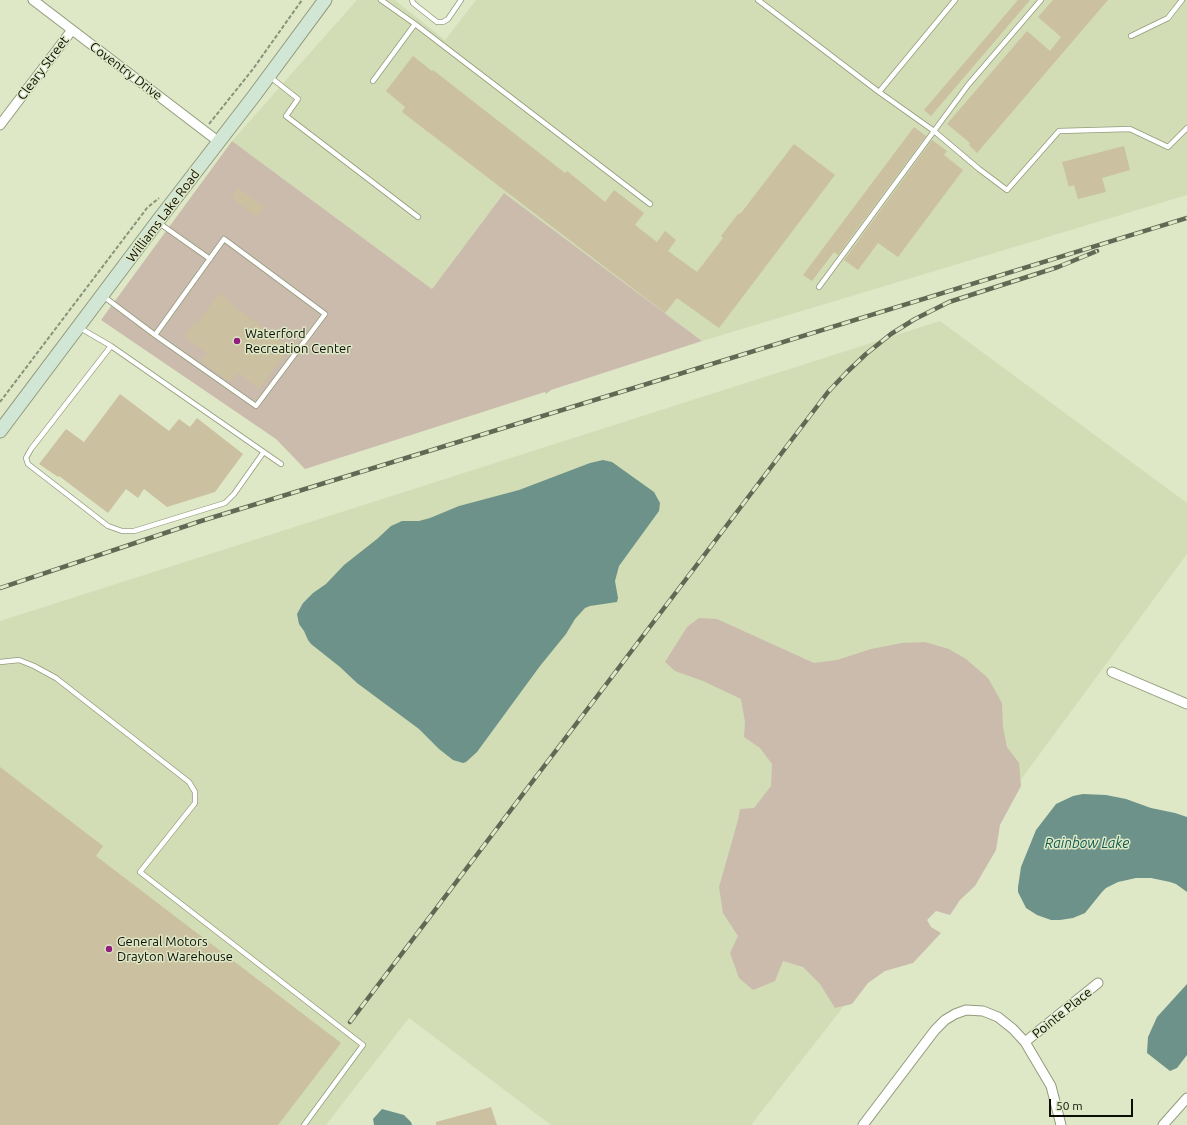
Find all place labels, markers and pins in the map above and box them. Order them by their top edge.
place label: Waterford Recreation Center [245,326,351,357]
marker: Waterford Recreation Center [232,336,242,346]
place label: General Motors Drayton Warehouse [117,934,233,965]
marker: General Motors Drayton Warehouse [104,944,114,954]

